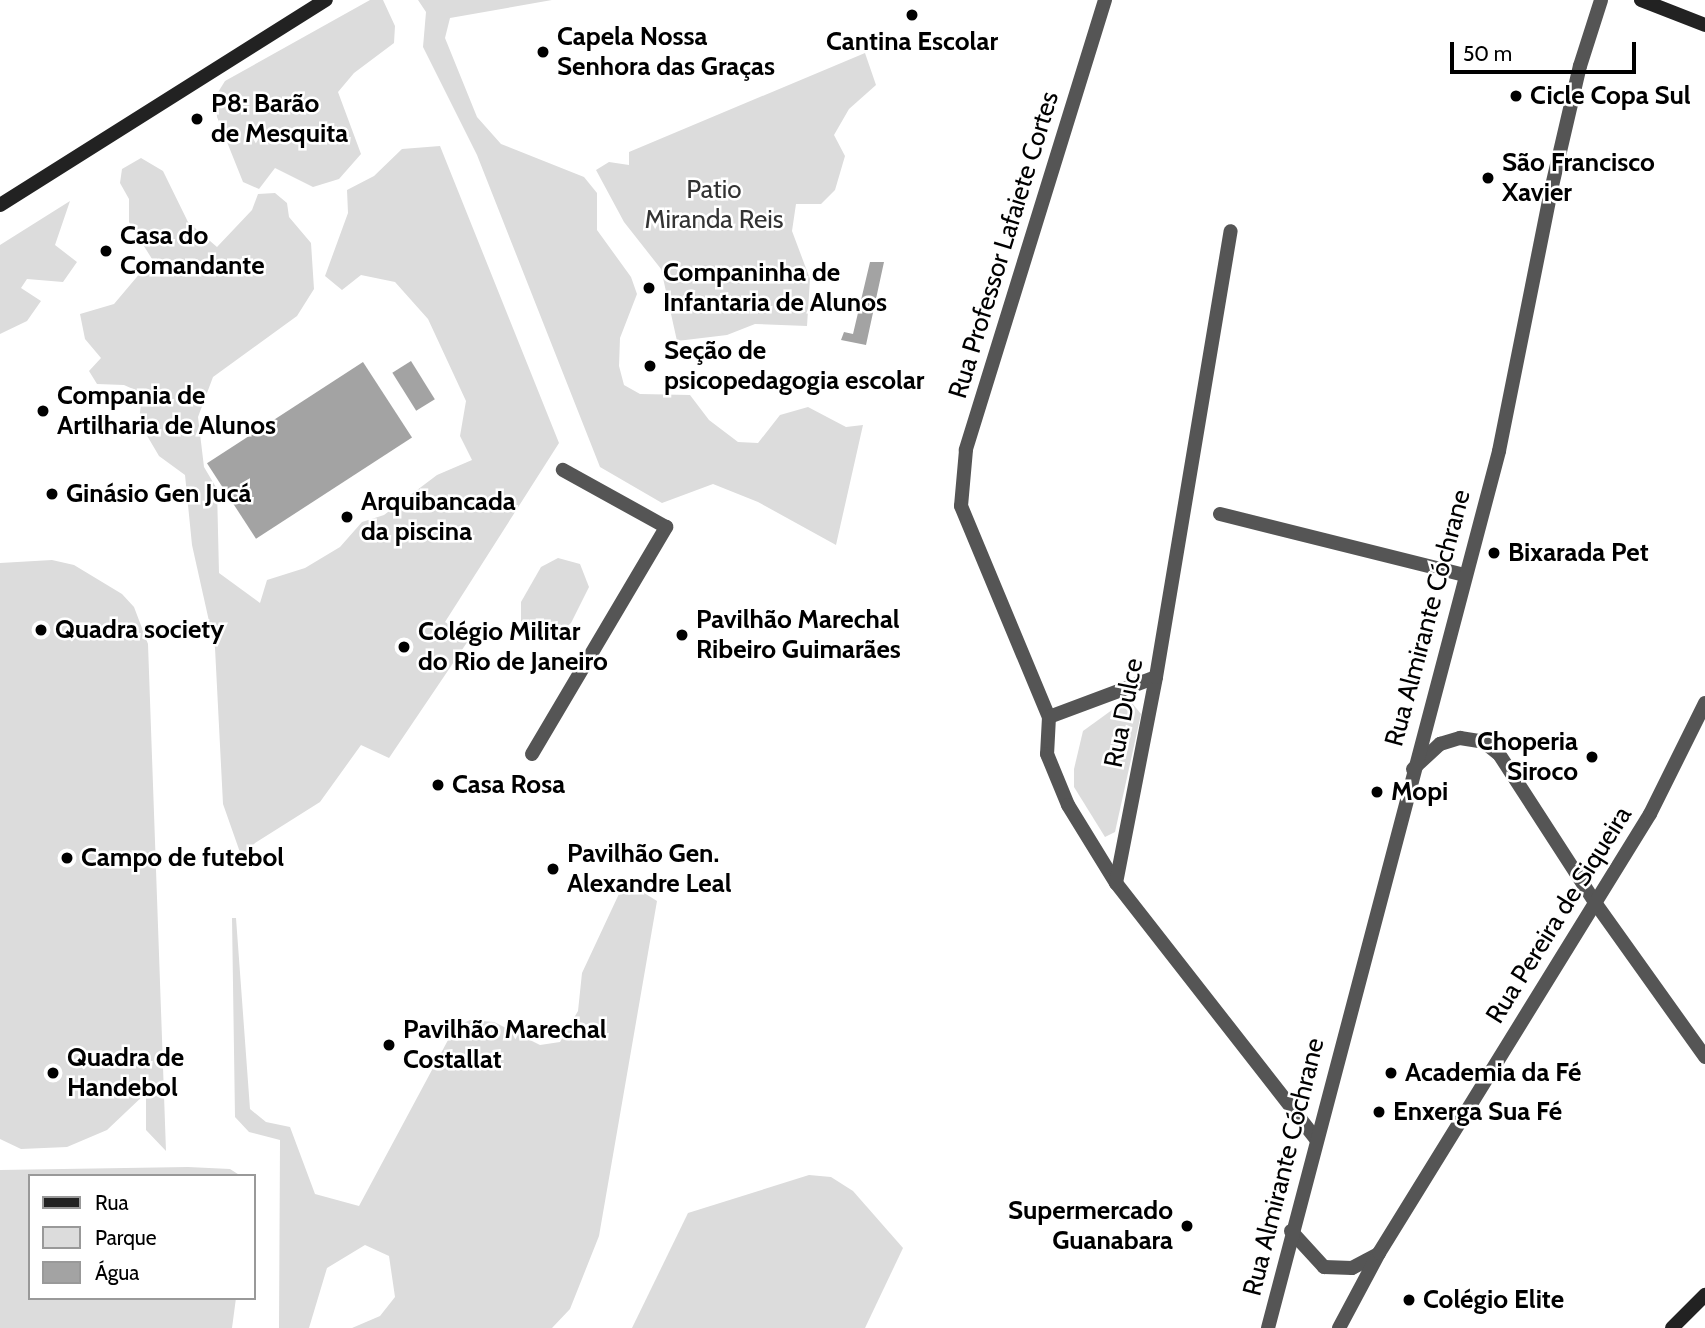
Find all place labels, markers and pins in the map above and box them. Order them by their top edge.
marker: Cantina Escolar [904,7,920,23]
place label: Capela Nossa Senhora das Graças [557,21,775,82]
place label: Cantina Escolar [826,26,998,58]
marker: Capela Nossa Senhora das Graças [535,44,551,60]
place label: Cicle Copa Sul [1530,80,1691,112]
place label: P8: Barão de Mesquita [211,88,348,150]
marker: Cicle Copa Sul [1508,88,1524,104]
marker: P8: Barão de Mesquita [189,111,205,127]
place label: São Francisco Xavier [1502,147,1655,208]
marker: São Francisco Xavier [1480,170,1496,186]
place label: Casa do Comandante [120,220,265,282]
marker: Casa do Comandante [98,243,114,259]
place label: Companinha de Infantaria de Alunos [663,257,887,318]
marker: Companinha de Infantaria de Alunos [641,280,657,296]
place label: Seção de psicopedagogia escolar [664,335,924,396]
marker: Seção de psicopedagogia escolar [642,358,658,374]
place label: Compania de Artilharia de Alunos [57,380,276,442]
marker: Compania de Artilharia de Alunos [35,403,51,419]
place label: Ginásio Gen Jucá [66,478,251,510]
marker: Ginásio Gen Jucá [44,486,60,502]
place label: Arquibancada da piscina [361,486,516,548]
marker: Arquibancada da piscina [339,509,355,525]
place label: Bixarada Pet [1508,537,1649,569]
marker: Bixarada Pet [1486,545,1502,561]
place label: Pavilhão Marechal Ribeiro Guimarães [696,604,901,666]
place label: Quadra society [55,614,224,646]
place label: Colégio Militar do Rio de Janeiro [418,616,608,678]
marker: Quadra society [33,622,49,638]
marker: Pavilhão Marechal Ribeiro Guimarães [674,627,690,643]
marker: Colégio Militar do Rio de Janeiro [396,639,412,655]
place label: Choperia Siroco [1477,726,1578,788]
marker: Choperia Siroco [1584,749,1600,765]
place label: Casa Rosa [452,769,565,801]
place label: Mopi [1391,776,1448,808]
marker: Casa Rosa [430,777,446,793]
marker: Mopi [1369,784,1385,800]
place label: Pavilhão Gen. Alexandre Leal [567,838,732,900]
place label: Campo de futebol [81,842,284,874]
marker: Campo de futebol [59,850,75,866]
marker: Pavilhão Gen. Alexandre Leal [545,861,561,877]
place label: Pavilhão Marechal Costallat [403,1014,607,1076]
marker: Pavilhão Marechal Costallat [381,1037,397,1053]
place label: Quadra de Handebol [67,1042,184,1104]
place label: Academia da Fé [1405,1057,1581,1089]
marker: Quadra de Handebol [45,1065,61,1081]
marker: Academia da Fé [1383,1065,1399,1081]
place label: Enxerga Sua Fé [1393,1096,1562,1128]
marker: Enxerga Sua Fé [1371,1104,1387,1120]
place label: Supermercado Guanabara [1008,1195,1173,1256]
marker: Supermercado Guanabara [1179,1218,1195,1234]
place label: Colégio Elite [1423,1284,1564,1316]
marker: Colégio Elite [1401,1292,1417,1308]

